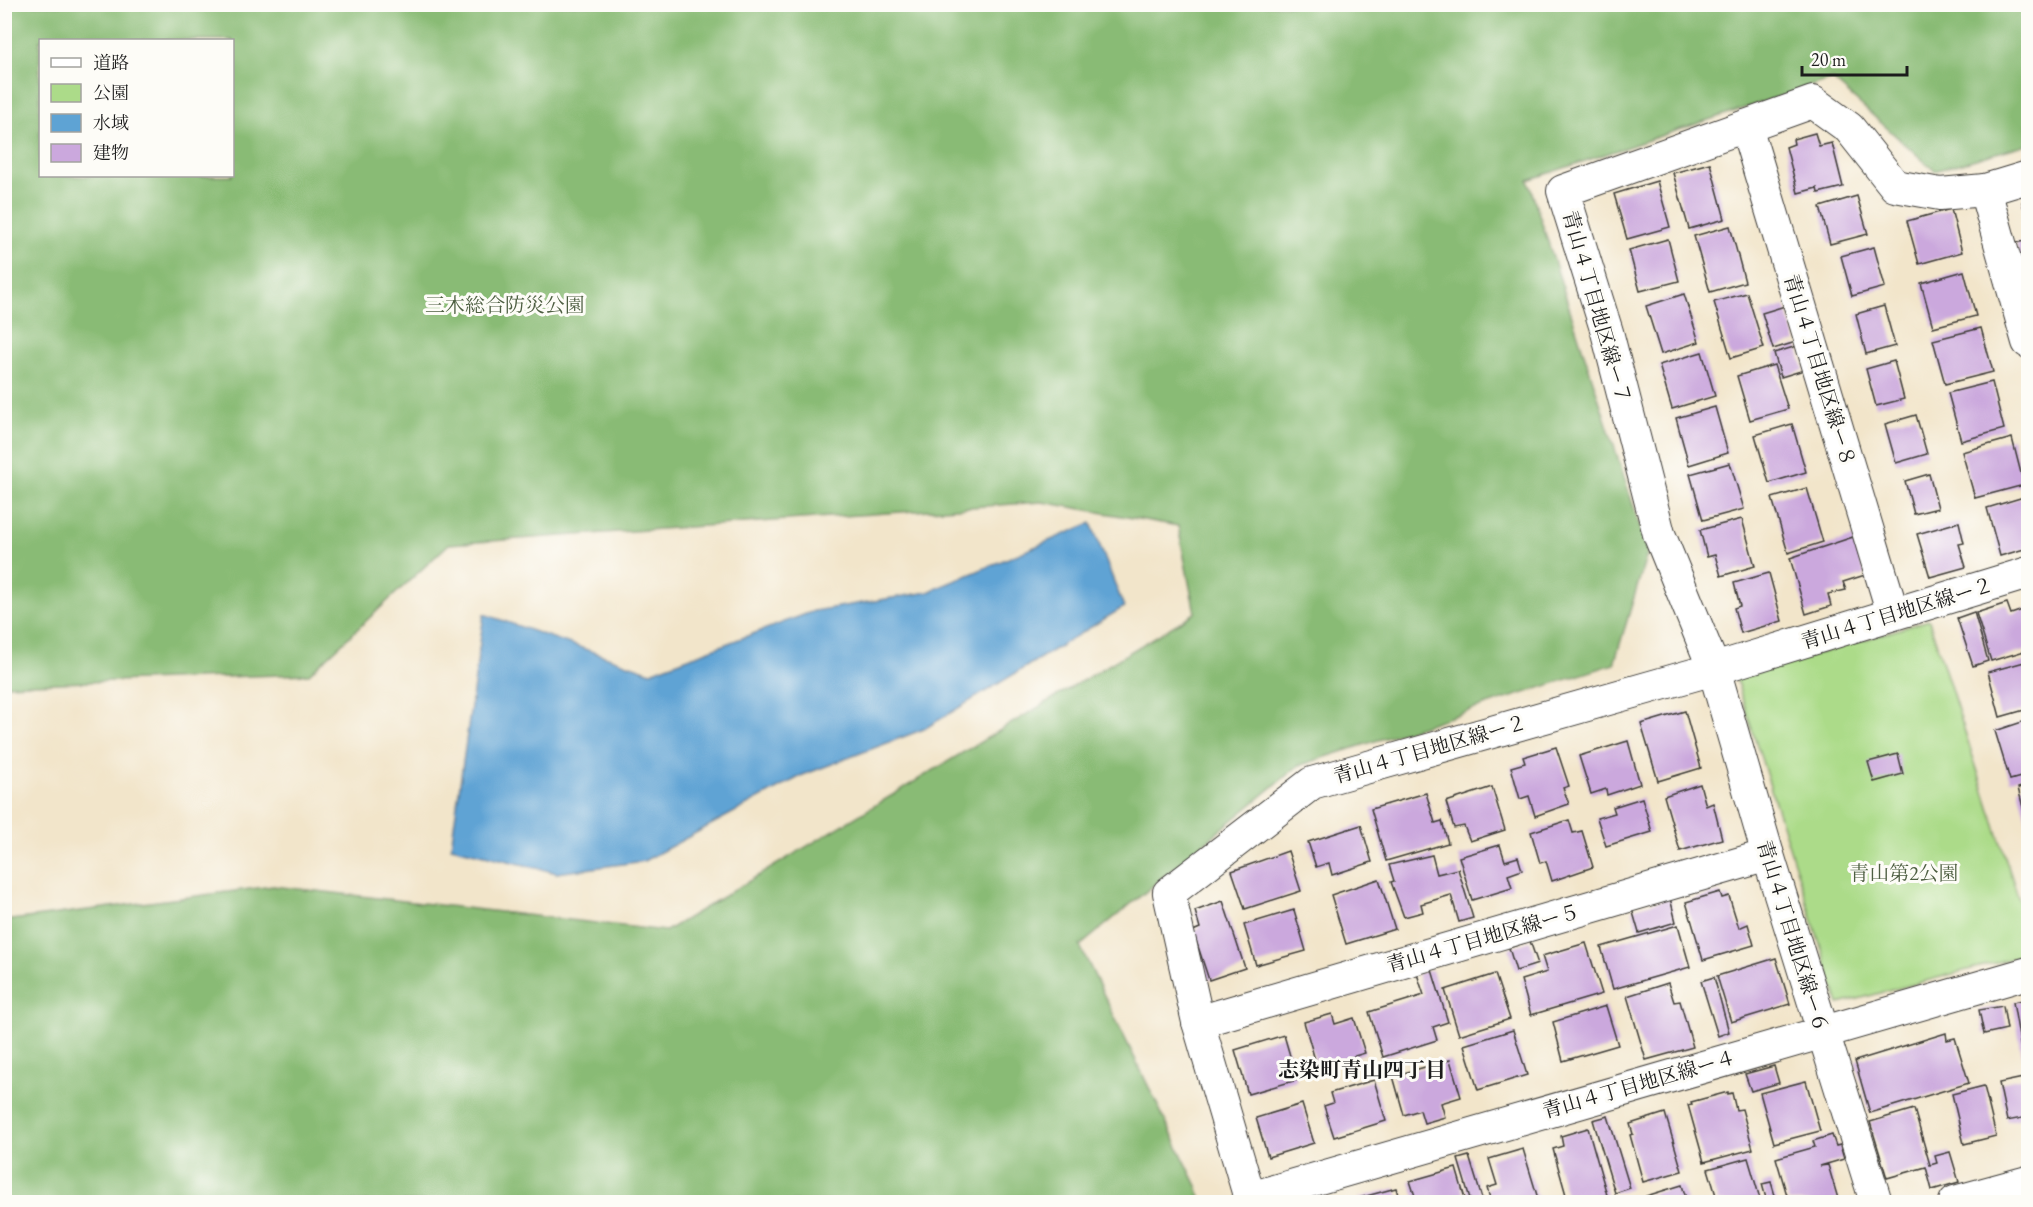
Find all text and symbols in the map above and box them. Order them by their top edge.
legend [39,39,234,177]
scale bar [1802,39,1907,77]
text: 20 m [1811,48,1846,71]
text: 道路 [93,51,129,74]
text: 公園 [93,81,129,104]
text: 水域 [93,111,129,134]
text: 建物 [93,141,129,164]
street label: 青山４丁目地区線ー７ [1557,207,1637,407]
street label: 青山４丁目地区線ー８ [1778,271,1862,469]
park label: 三木総合防災公園 [425,292,585,318]
street label: 青山４丁目地区線ー２ [1798,571,1996,655]
street label: 青山４丁目地区線ー２ [1330,709,1530,789]
street label: 青山４丁目地区線ー６ [1751,837,1835,1035]
park label: 青山第2公園 [1849,860,1959,886]
street label: 青山４丁目地区線ー５ [1383,898,1583,978]
street label: 青山４丁目地区線ー４ [1539,1044,1739,1124]
district label: 志染町青山四丁目 [1278,1056,1446,1083]

